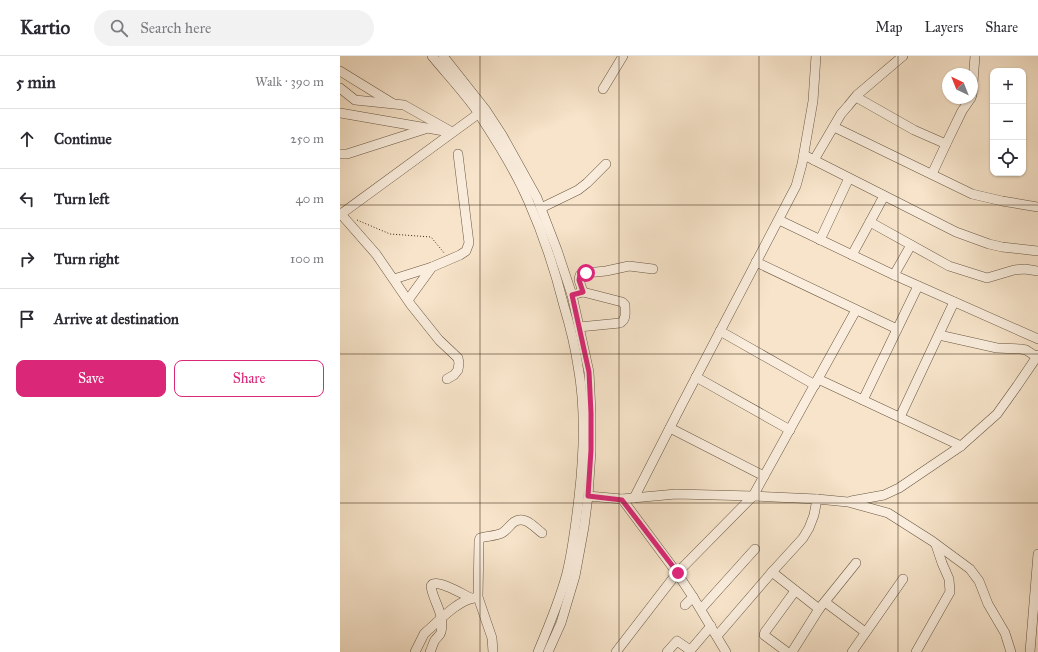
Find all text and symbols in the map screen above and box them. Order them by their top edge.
search box [94,10,374,46]
text: Kartio [20,16,70,39]
icon: search [108,17,130,39]
text: Search here [140,19,211,37]
text: Map [875,19,903,36]
text: Layers [925,19,963,36]
text: Share [985,19,1018,36]
north arrow [942,68,978,104]
map controls [990,68,1026,176]
button: + [990,68,1026,104]
text: 5 min [16,72,56,93]
text: Walk · 390 m [255,74,324,90]
button: − [990,104,1026,140]
icon: ahead [16,128,38,150]
text: Continue [54,130,112,148]
text: 250 m [290,131,324,147]
button: locate [990,140,1026,176]
icon: left [16,188,38,210]
text: Turn left [54,190,110,208]
text: 40 m [295,191,324,207]
icon: right [16,248,38,270]
text: Turn right [54,250,119,268]
text: 100 m [290,251,324,267]
route start [577,264,595,282]
icon: arrive [16,308,38,330]
text: Arrive at destination [54,310,179,328]
button: Save [16,360,166,397]
button: Share [174,360,324,397]
route end [669,564,687,582]

